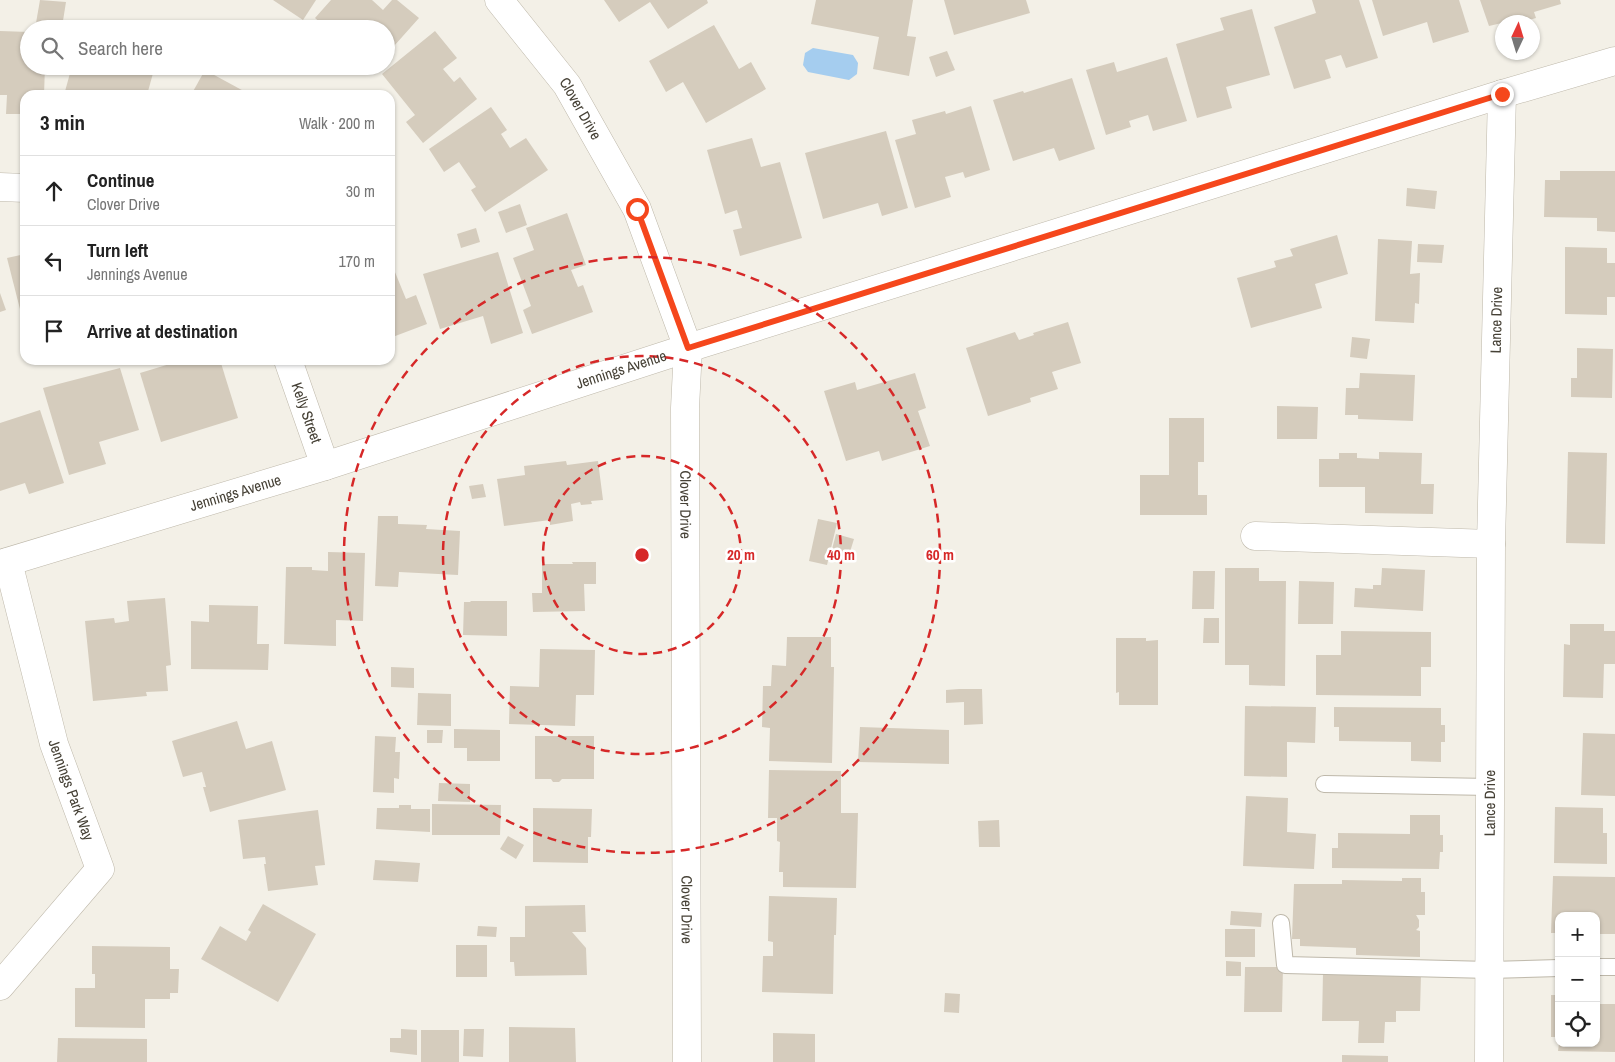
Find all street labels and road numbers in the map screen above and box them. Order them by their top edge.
street label: Clover Drive [555,73,607,143]
street label: Lance Drive [1485,286,1507,353]
street label: Jennings Avenue [573,345,669,394]
street label: Kelly Street [287,380,327,446]
street label: Jennings Avenue [187,469,284,516]
street label: Clover Drive [675,470,696,539]
street label: Jennings Park Way [43,736,100,844]
street label: Lance Drive [1479,770,1500,836]
street label: Clover Drive [676,875,698,944]

